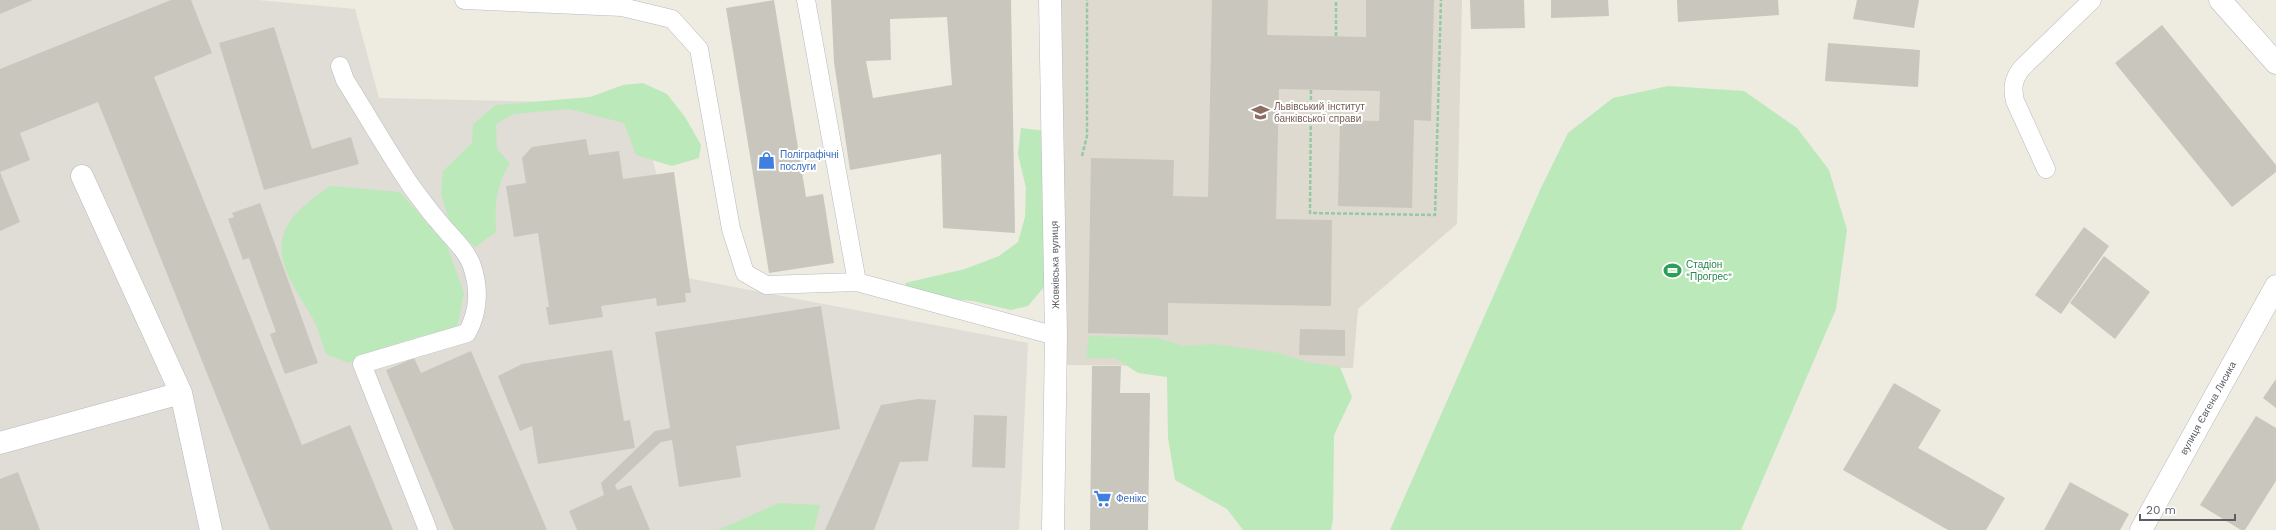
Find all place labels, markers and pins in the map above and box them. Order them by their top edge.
place label: Львівський інститут банківської справи [1274,101,1365,124]
school or university icon: Львівський інститут банківської справи [1251,102,1271,122]
place label: Поліграфічні послуги [780,149,839,172]
shop icon: Поліграфічні послуги [757,150,777,170]
place label: Стадіон "Прогрес" [1686,259,1732,282]
sports icon: Стадіон "Прогрес" [1663,260,1683,280]
supermarket icon: Фенікс [1093,488,1113,508]
place label: Фенікс [1116,493,1146,504]

